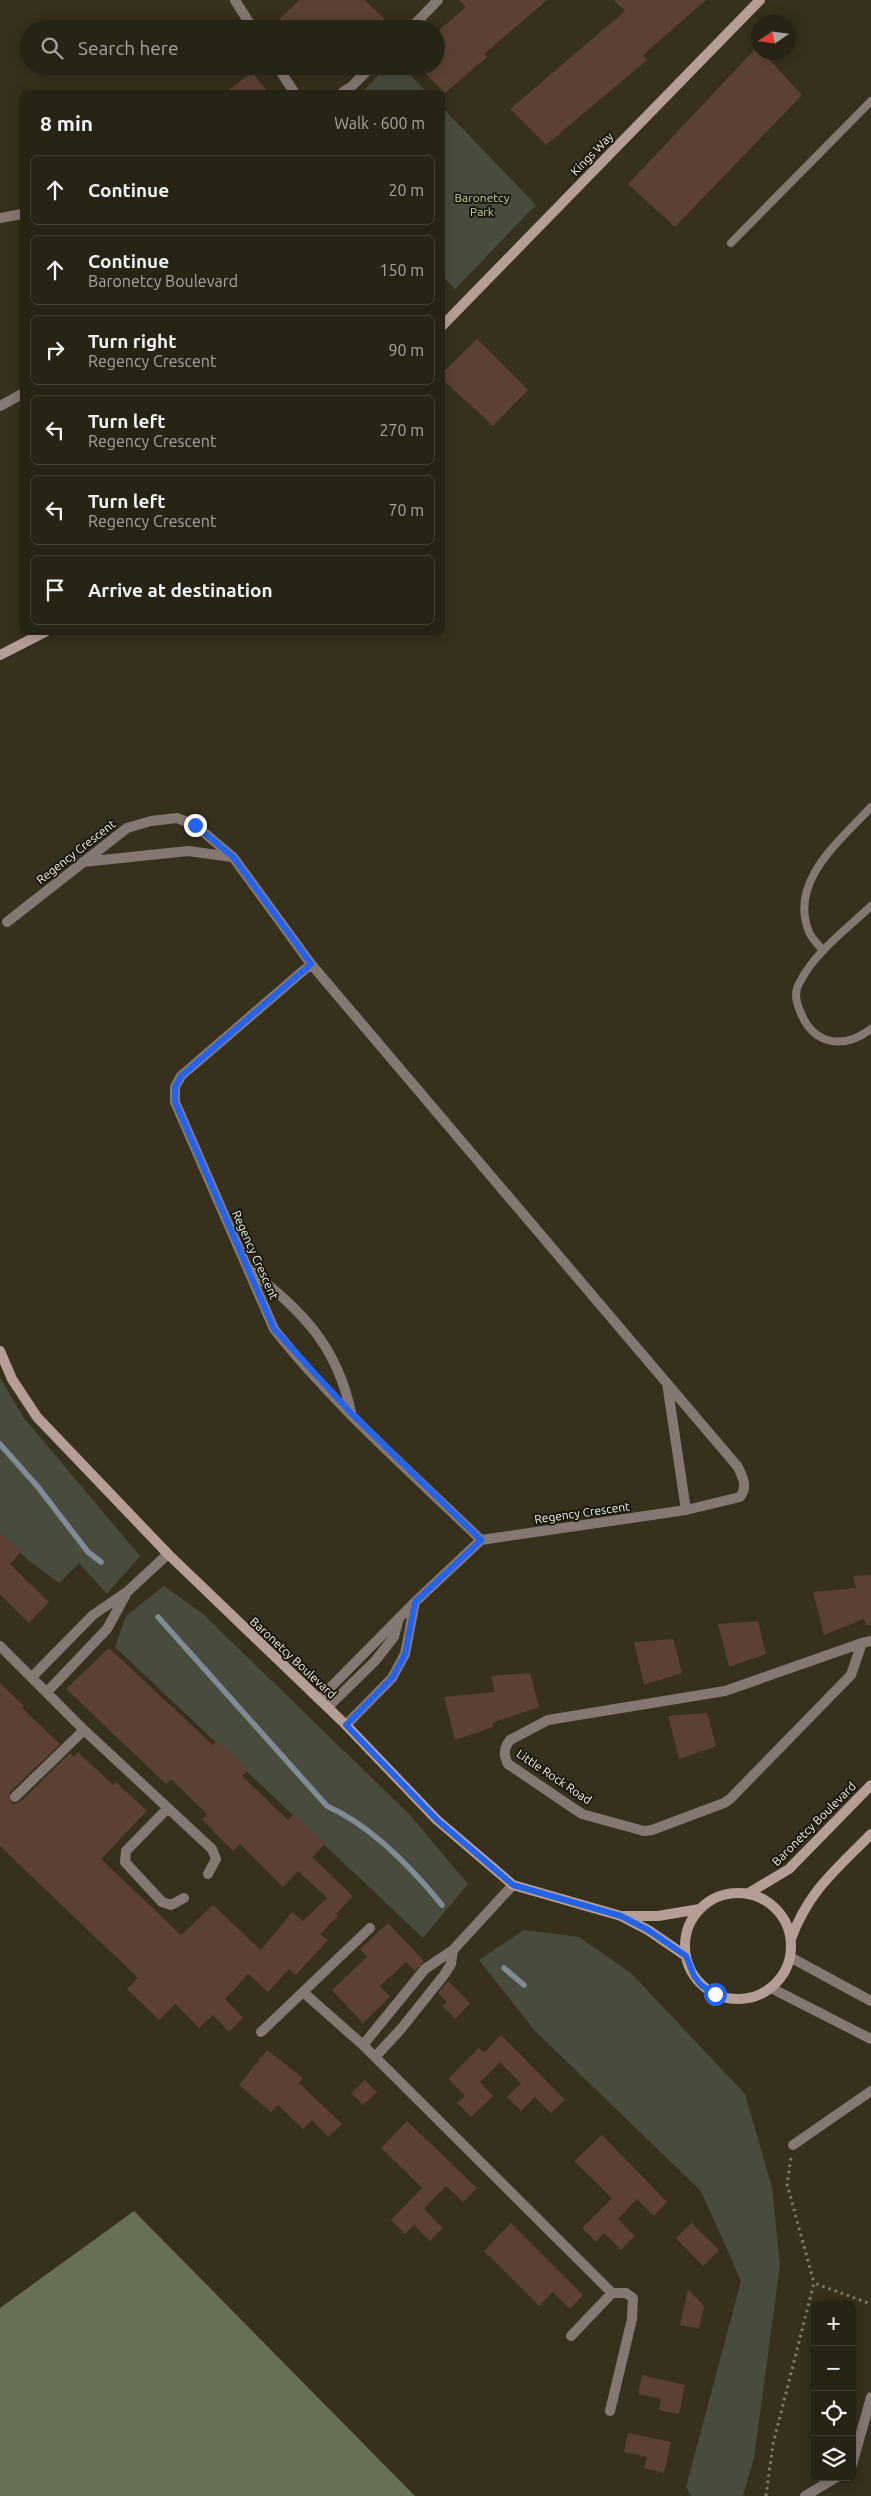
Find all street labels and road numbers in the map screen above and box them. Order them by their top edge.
street label: Kings Way [568,129,616,178]
street label: Regency Crescent [34,817,118,886]
street label: Regency Crescent [230,1208,281,1302]
street label: Regency Crescent [533,1499,631,1526]
street label: Baronetcy Boulevard [248,1614,339,1701]
street label: Little Rock Road [514,1747,594,1806]
street label: Baronetcy Boulevard [769,1779,858,1868]

